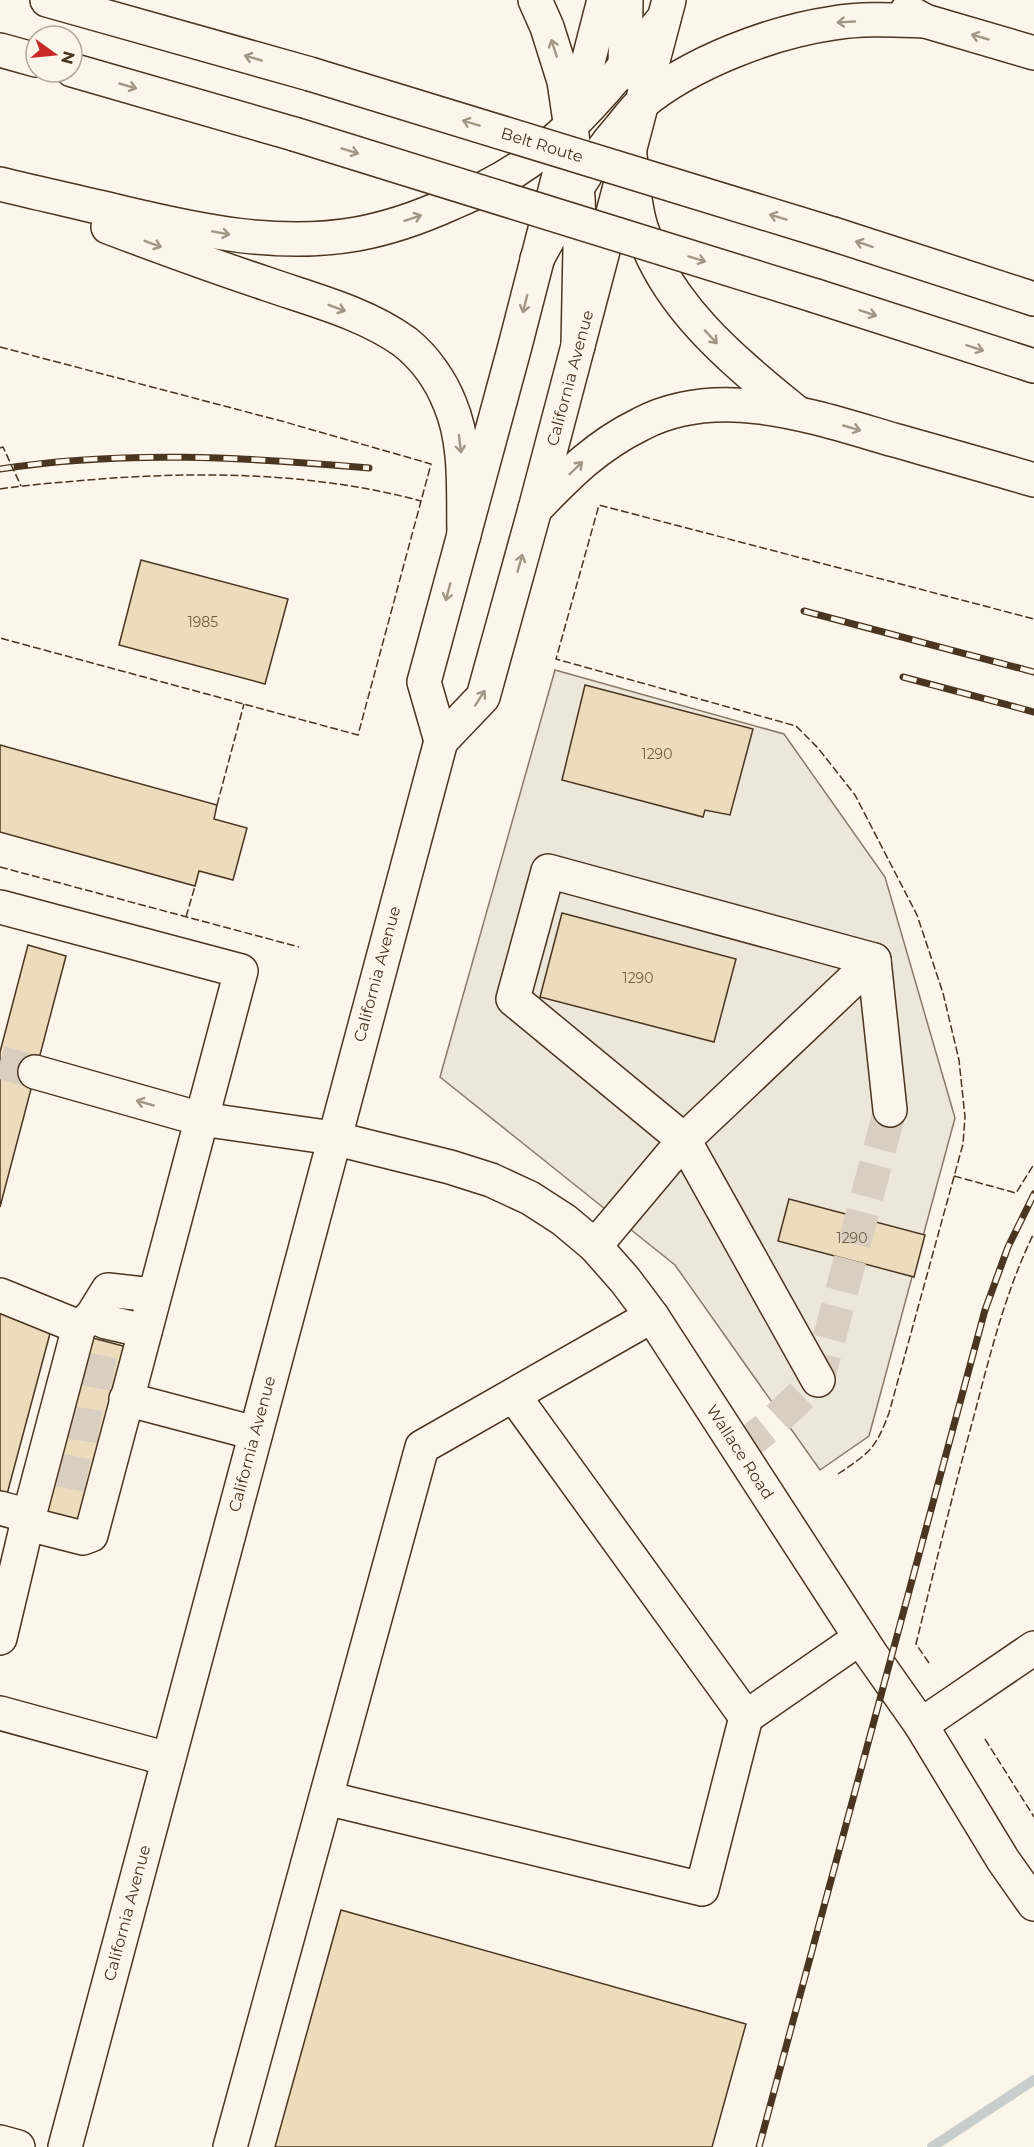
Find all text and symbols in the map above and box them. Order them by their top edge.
one-way arrow [836,16,856,27]
north arrow [24,24,84,84]
one-way arrow [970,31,989,42]
one-way arrow [547,39,558,58]
text: N [57,49,79,66]
one-way arrow [244,52,263,63]
one-way arrow [118,81,137,92]
one-way arrow [462,117,481,128]
street label: Belt Route [499,124,585,166]
one-way arrow [340,146,359,157]
one-way arrow [769,211,788,222]
one-way arrow [403,212,422,223]
one-way arrow [211,228,230,239]
one-way arrow [855,238,874,249]
one-way arrow [143,239,162,250]
one-way arrow [687,254,706,265]
one-way arrow [519,294,531,313]
one-way arrow [327,304,346,315]
street label: California Avenue [543,308,597,448]
one-way arrow [858,308,877,319]
one-way arrow [704,329,718,344]
one-way arrow [965,343,984,354]
one-way arrow [842,423,861,434]
one-way arrow [455,434,466,454]
one-way arrow [569,460,584,475]
one-way arrow [515,554,526,573]
one-way arrow [442,582,454,601]
house number: 1985 [188,613,218,631]
one-way arrow [473,689,486,706]
house number: 1290 [642,745,672,763]
street label: California Avenue [350,904,404,1044]
house number: 1290 [623,969,653,987]
one-way arrow [136,1097,155,1108]
house number: 1290 [837,1229,867,1247]
street label: California Avenue [225,1374,279,1514]
street label: Wallace Road [702,1401,778,1503]
street label: California Avenue [100,1843,154,1983]

